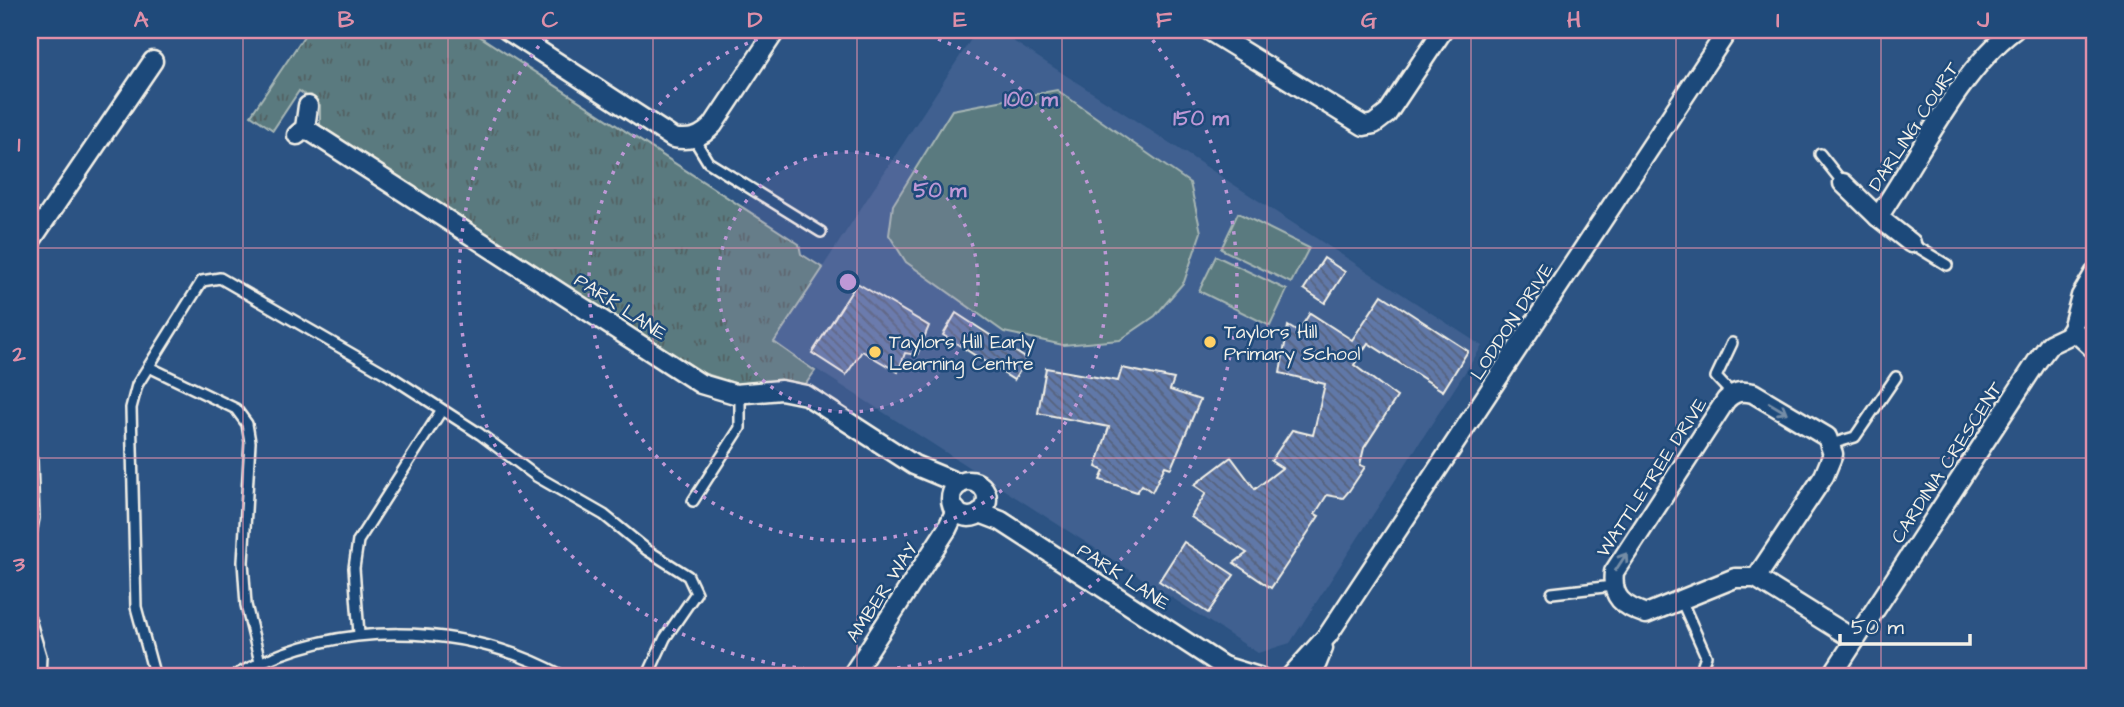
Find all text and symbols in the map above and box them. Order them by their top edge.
text: A [134,4,149,36]
text: B [338,4,355,36]
text: C [542,4,559,36]
text: D [748,4,763,36]
text: E [953,4,967,36]
text: F [1156,4,1173,36]
text: G [1361,4,1377,36]
text: H [1567,4,1581,36]
text: I [1776,4,1780,36]
text: J [1976,4,1990,36]
street label: DARLING COURT [1862,57,1966,197]
text: 100 m [1004,85,1059,114]
text: 150 m [1173,104,1229,133]
text: 1 [18,128,21,160]
text: 50 m [914,176,967,205]
street label: LODDON DRIVE [1464,258,1560,386]
street label: PARK LANE [569,267,672,347]
centre of rings [836,270,860,294]
place label: Taylors Hill Primary School [1224,319,1360,369]
place label: Taylors Hill Early Learning Centre [889,329,1036,379]
marker: Taylors Hill Primary School [1202,334,1218,350]
text: 2 [11,338,26,370]
marker: Taylors Hill Early Learning Centre [867,344,883,360]
street label: CARDINIA CRESCENT [1885,377,2010,549]
street label: WATTLETREE DRIVE [1590,393,1714,563]
one-way arrow [1767,401,1787,415]
street label: PARK LANE [1072,537,1175,617]
street label: AMBER WAY [840,538,925,648]
text: 3 [12,548,25,580]
one-way arrow [1614,553,1628,572]
scale bar [1840,602,1970,646]
text: 50 m [1851,613,1905,642]

